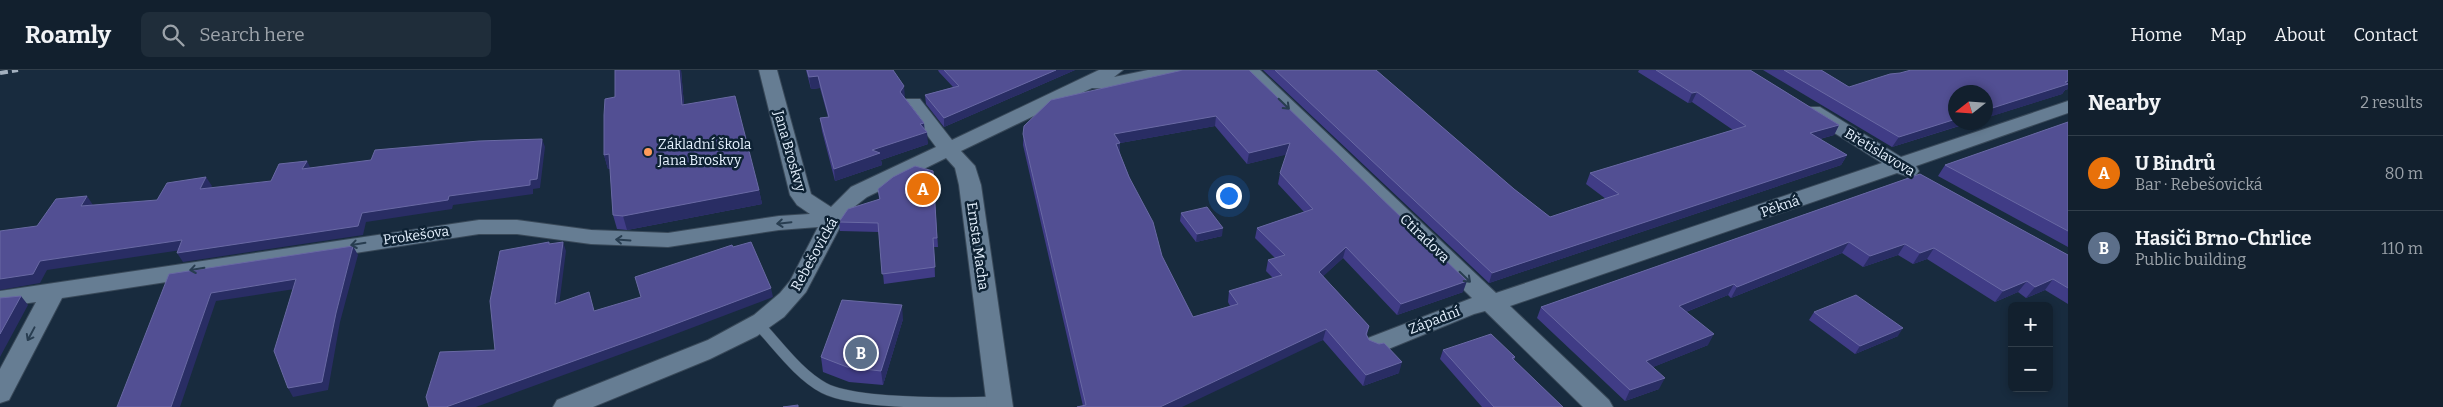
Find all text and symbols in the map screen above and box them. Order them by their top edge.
search box [141,12,491,57]
text: Roamly [25,21,111,49]
icon: search [159,21,187,49]
text: Search here [199,23,305,46]
text: Home [2131,24,2182,46]
text: Map [2210,24,2246,46]
text: About [2274,24,2325,46]
text: Contact [2353,24,2418,46]
north arrow [1948,85,1993,130]
text: Nearby [2088,90,2161,116]
text: 2 results [2360,93,2423,112]
one-way arrow [1278,98,1291,110]
street label: Jana Broskvy [770,108,809,194]
street label: Břetislavova [1841,125,1918,180]
place label: Základní škola Jana Broskvy [657,136,752,169]
marker: Základní škola Jana Broskvy [642,146,654,158]
text: U Bindrů [2135,152,2215,175]
text: A [2098,164,2110,183]
text: 80 m [2385,164,2423,183]
pin: A [907,170,939,208]
text: Bar · Rebešovická [2135,175,2263,194]
your location [1216,183,1242,209]
street label: Pěkná [1758,192,1802,221]
street label: Ernsta Macha [963,201,992,292]
street label: Ctiradova [1396,211,1453,266]
street label: Rebešovická [787,215,842,294]
one-way arrow [777,218,793,228]
street label: Prokešova [382,222,451,249]
text: Hasiči Brno-Chrlice [2135,227,2311,250]
one-way arrow [616,235,632,244]
one-way arrow [350,239,366,249]
text: B [2099,239,2109,258]
text: 110 m [2381,239,2423,258]
text: Public building [2135,250,2246,269]
one-way arrow [190,264,206,274]
one-way arrow [1459,271,1471,283]
map controls [2008,302,2053,392]
button: + [2008,302,2053,347]
street label: Západní [1406,303,1463,338]
one-way arrow [26,326,35,341]
pin: B [845,334,877,372]
button: − [2008,347,2053,392]

